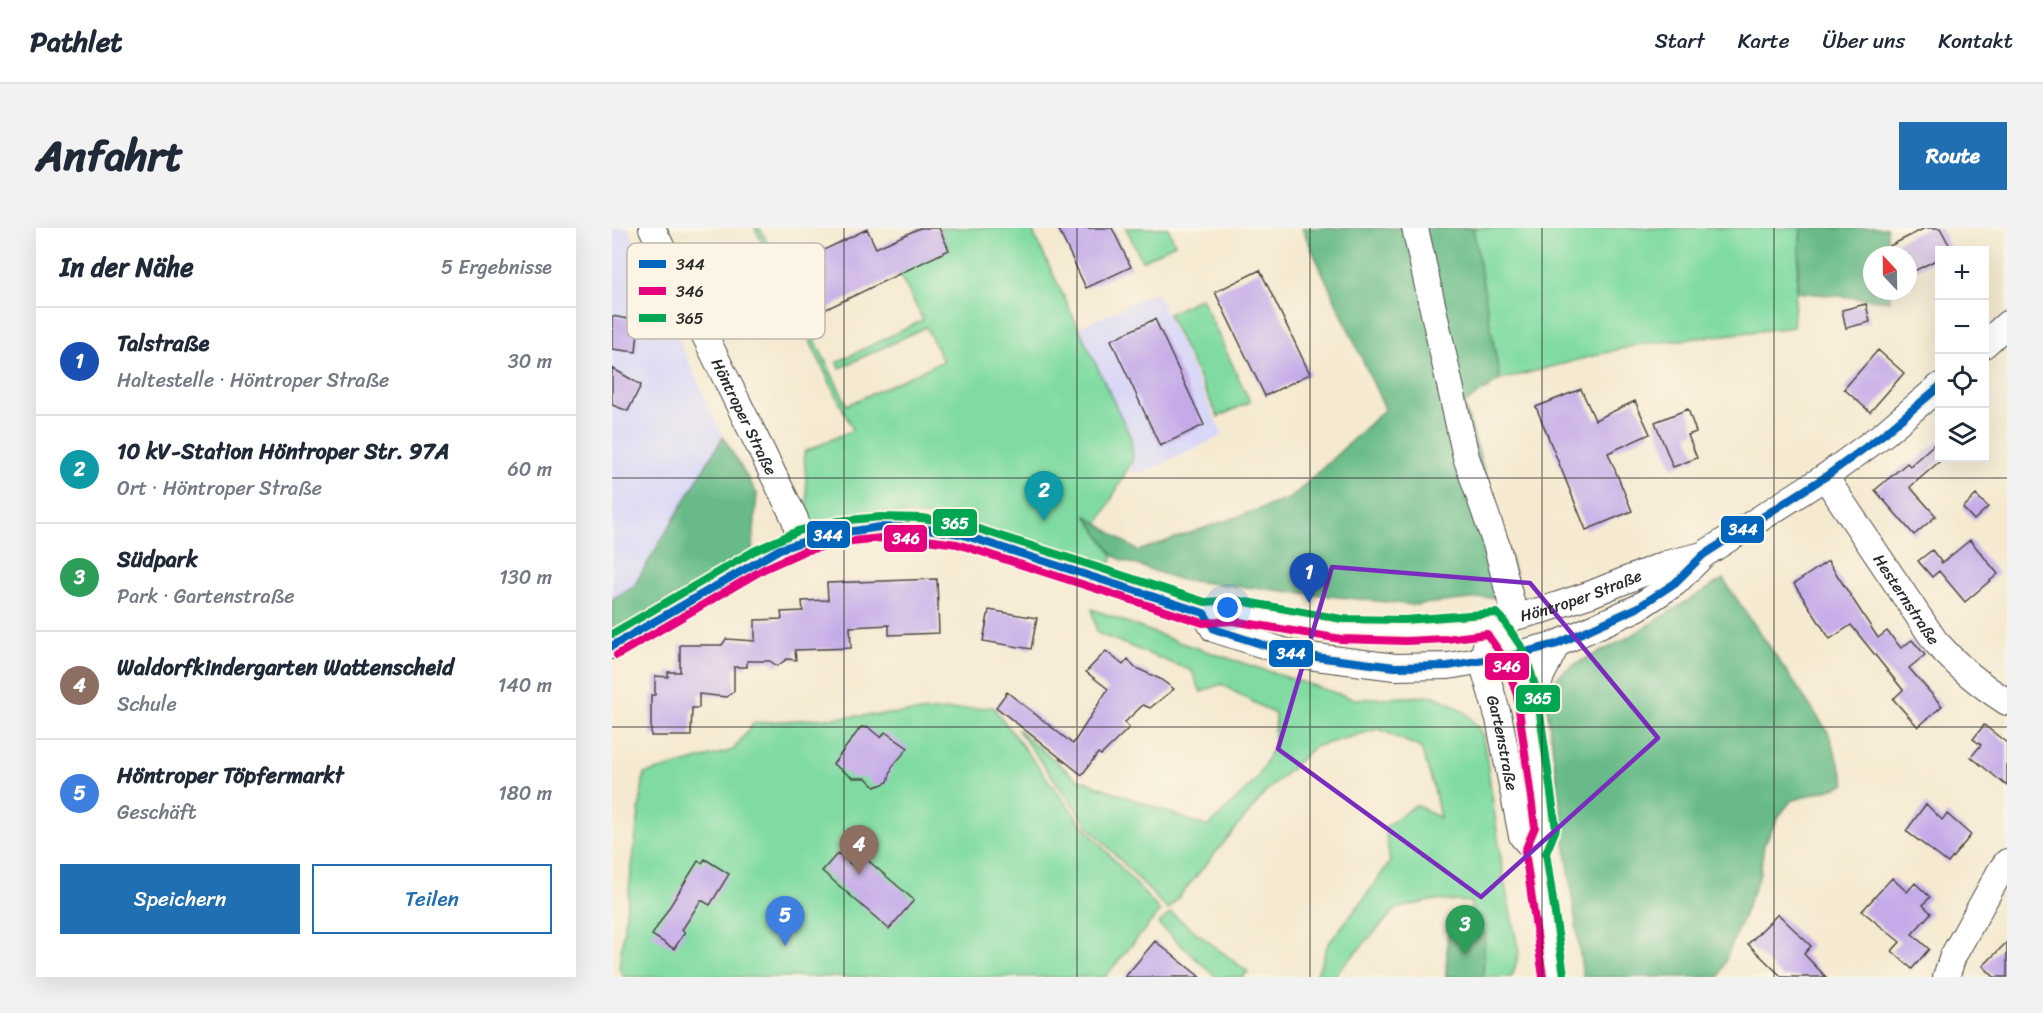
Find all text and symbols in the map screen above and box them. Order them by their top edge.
text: Pathlet [30,17,123,66]
text: Start [1655,22,1705,60]
text: Karte [1738,22,1790,60]
text: Über uns [1823,22,1905,60]
text: Kontakt [1938,22,2013,60]
text: Anfahrt [36,119,183,193]
button: Route [1899,122,2007,190]
legend [627,243,825,339]
text: In der Nähe [60,244,194,290]
north arrow [1863,246,1917,300]
map controls [1935,246,1989,462]
button: + [1935,246,1989,300]
text: 5 Ergebnisse [441,250,552,285]
text: 344 [676,250,705,279]
text: 346 [676,277,704,306]
button: − [1935,300,1989,354]
text: 365 [676,304,704,333]
text: Talstraße [117,324,209,363]
text: 1 [75,344,84,379]
text: 30 m [508,344,552,379]
street label: Höntroper Straße [703,353,785,480]
button: locate [1935,354,1989,408]
text: Haltestelle · Höntroper Straße [117,363,389,398]
button: layers [1935,408,1989,462]
text: 10 kV-Station Höntroper Str. 97A [117,432,450,471]
text: 2 [74,452,85,487]
text: 60 m [507,452,552,487]
text: Ort · Höntroper Straße [117,471,322,506]
pin: 2 [1024,472,1064,521]
line badge: 365 [932,508,978,537]
text: 365 [940,509,969,538]
line badge: 344 [1720,515,1765,544]
text: 344 [1728,515,1757,544]
line badge: 344 [806,520,851,549]
text: 344 [813,521,842,550]
line badge: 346 [883,524,928,553]
text: 346 [891,524,920,553]
text: Südpark [117,540,198,579]
street label: Hesternstraße [1865,548,1948,651]
pin: 1 [1290,554,1328,603]
text: 3 [74,560,85,595]
text: 130 m [499,560,552,595]
street label: Höntroper Straße [1517,561,1646,630]
text: Park · Gartenstraße [117,579,295,614]
your location [1213,593,1242,622]
line badge: 344 [1268,639,1314,668]
text: 344 [1276,639,1305,668]
text: Waldorfkindergarten Wattenscheid [117,648,454,687]
line badge: 346 [1484,652,1530,681]
text: 346 [1492,652,1521,681]
text: 4 [73,668,86,703]
text: 140 m [498,668,552,703]
line badge: 365 [1515,684,1561,713]
text: 365 [1523,684,1552,713]
text: Schule [117,687,177,722]
street label: Gartenstraße [1478,692,1527,793]
text: Höntroper Töpfermarkt [117,756,344,795]
text: 5 [73,776,86,811]
text: 180 m [498,776,552,811]
text: Geschäft [117,795,196,830]
pin: 4 [840,826,878,875]
button: Speichern [60,864,300,934]
button: Teilen [312,864,552,934]
pin: 5 [766,896,804,946]
pin: 3 [1446,906,1484,955]

